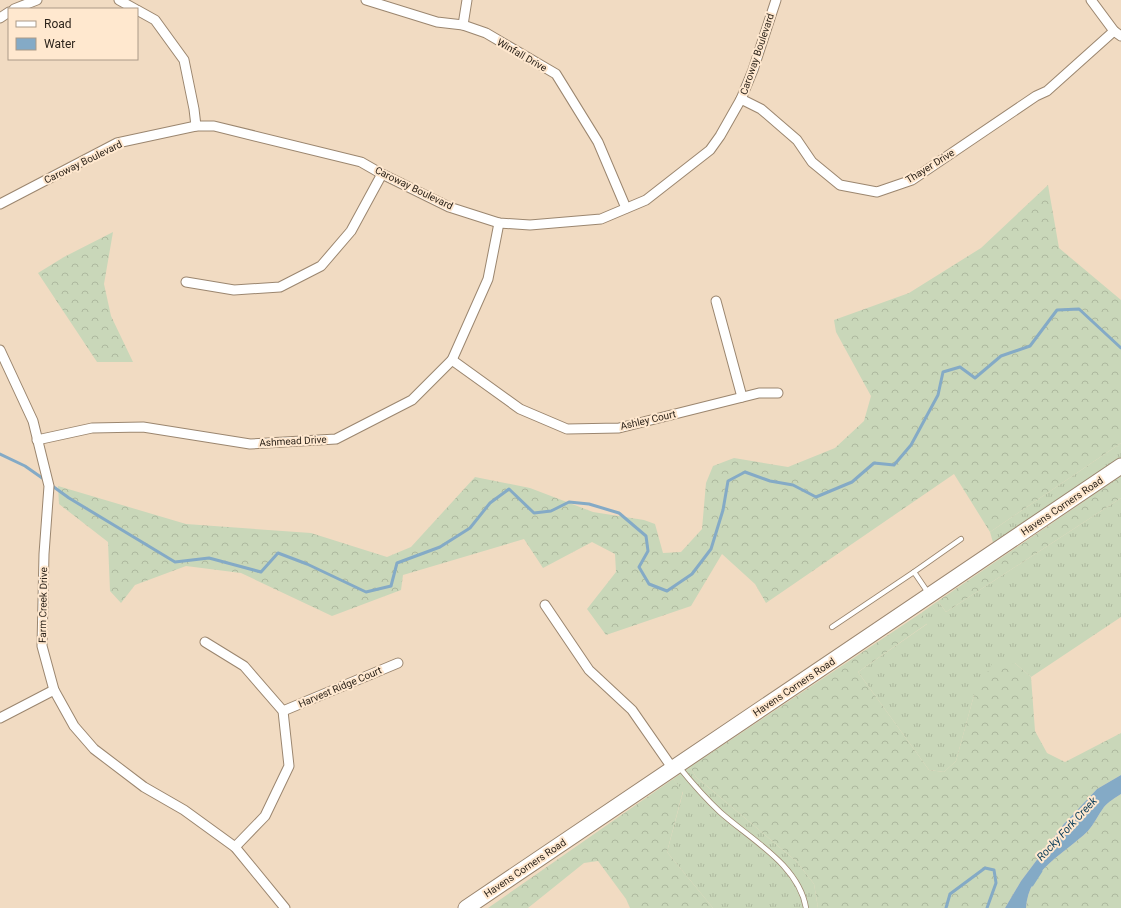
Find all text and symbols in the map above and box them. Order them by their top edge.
legend [8,8,138,60]
street label: Caroway Boulevard [738,12,776,96]
text: Road [44,17,72,31]
street label: Winfall Drive [495,36,549,74]
text: Water [44,37,75,51]
street label: Caroway Boulevard [42,138,124,186]
street label: Thayer Drive [904,147,956,185]
street label: Caroway Boulevard [373,164,455,212]
street label: Ashley Court [619,408,677,432]
street label: Ashmead Drive [259,434,327,448]
street label: Havens Corners Road [1019,475,1105,537]
street label: Farm Creek Drive [37,567,49,643]
street label: Havens Corners Road [751,656,837,718]
street label: Harvest Ridge Court [297,664,383,710]
water label: Rocky Fork Creek [1034,794,1100,863]
street label: Havens Corners Road [482,837,568,899]

